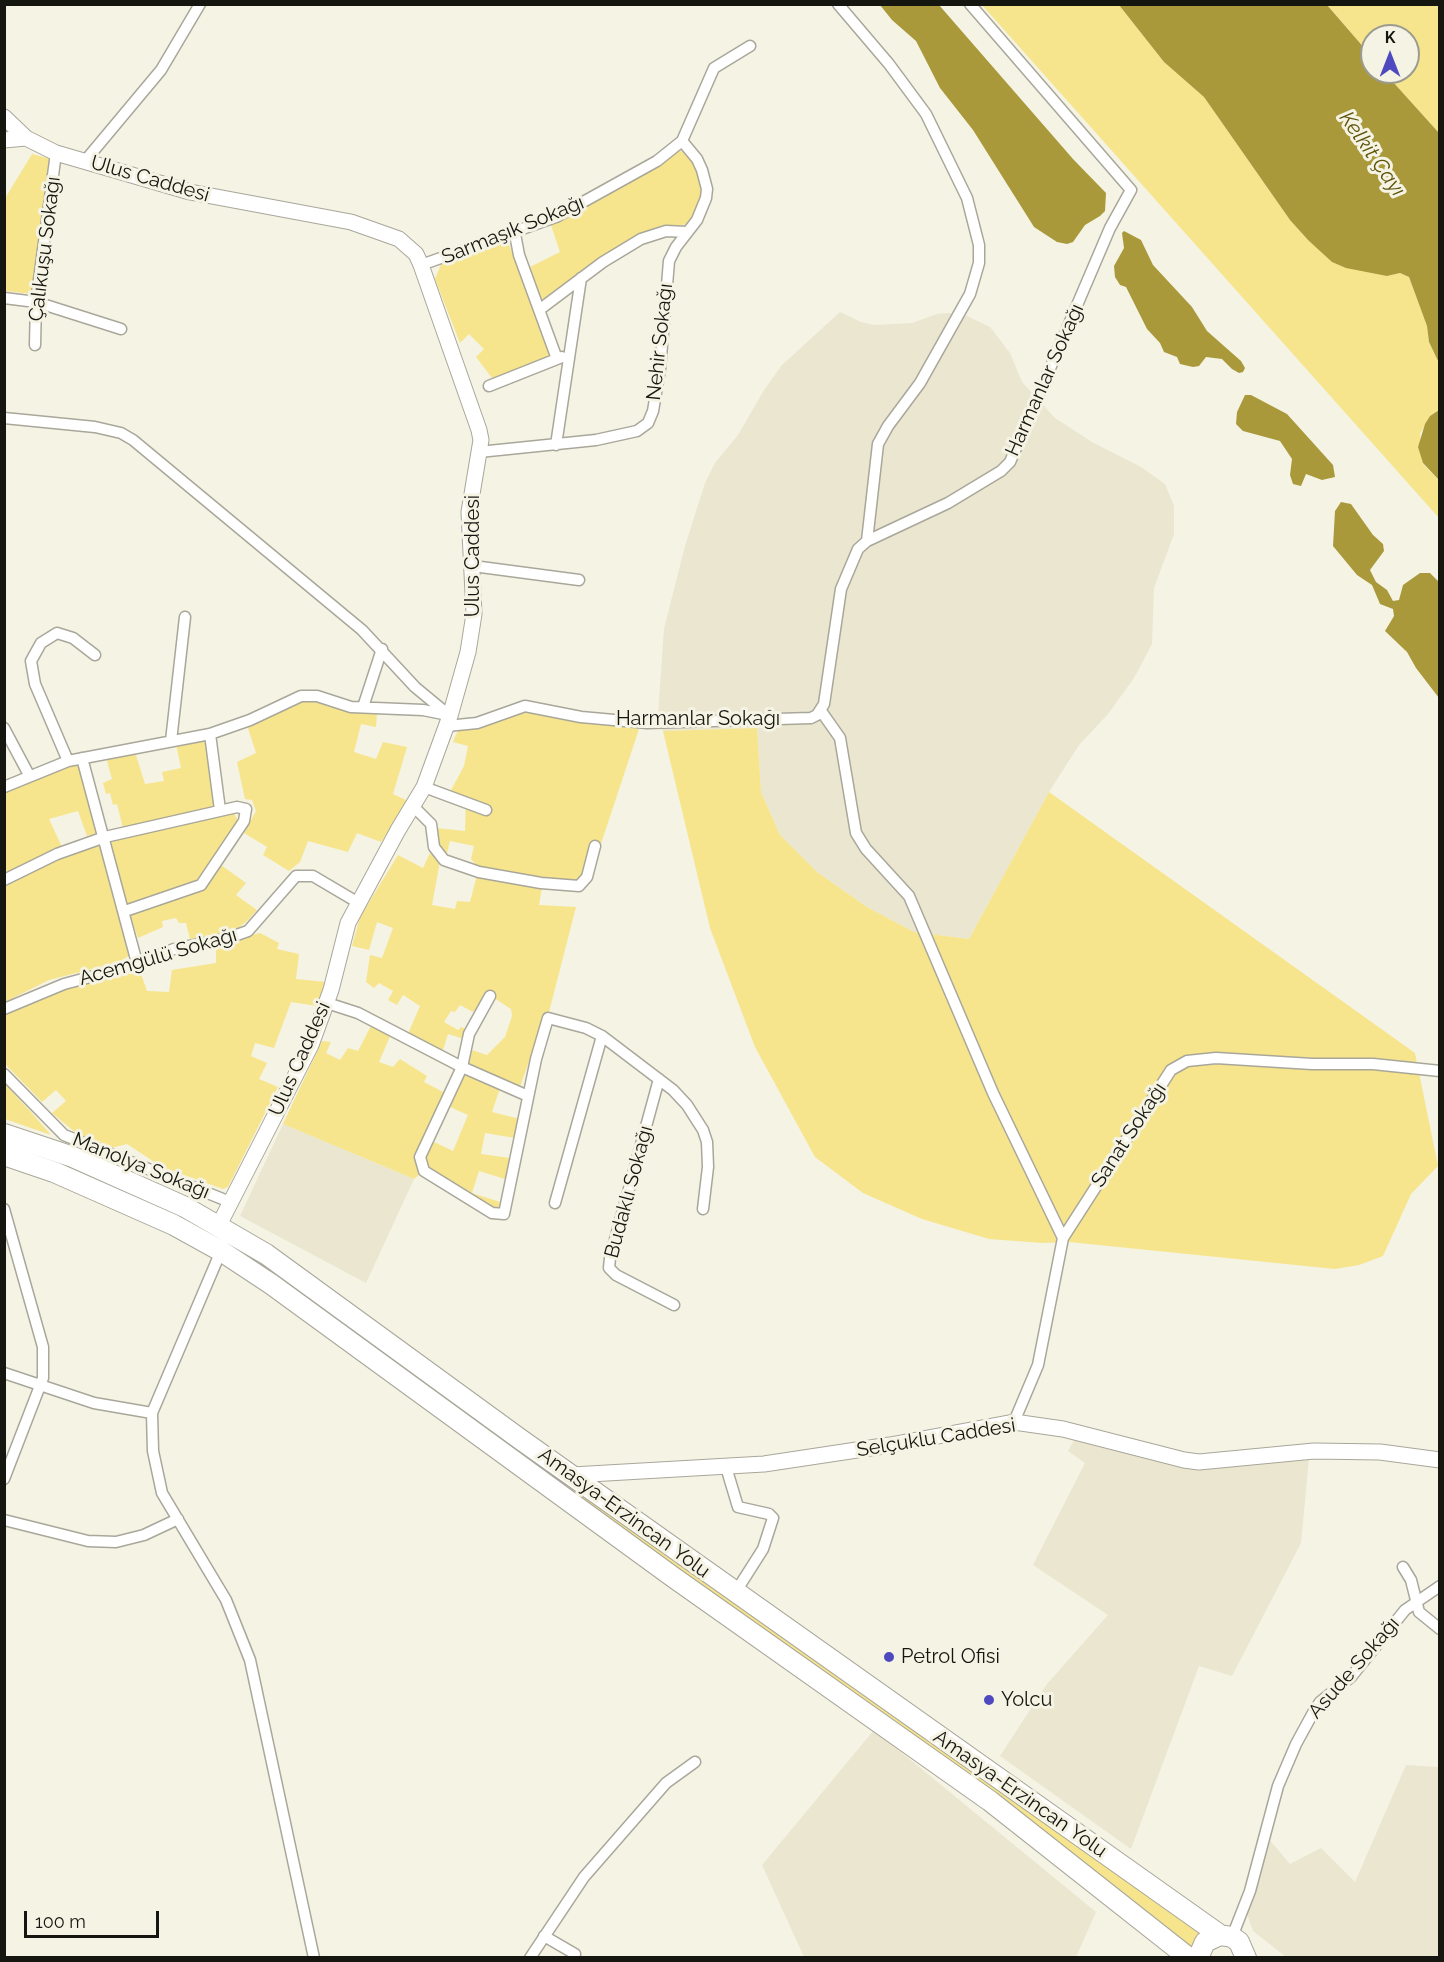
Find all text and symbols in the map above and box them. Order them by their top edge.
north arrow [1360,24,1420,84]
text: K [1385,28,1395,47]
water label: Kelkit Çayı [1334,107,1410,201]
street label: Ulus Caddesi [88,151,212,207]
street label: Çalıkuşu Sokağı [24,175,66,323]
street label: Sarmaşık Sokağı [438,191,588,269]
street label: Nehir Sokağı [642,282,678,402]
street label: Harmanlar Sokağı [1001,300,1089,460]
street label: Ulus Caddesi [461,495,485,617]
street label: Harmanlar Sokağı [616,707,780,731]
street label: Acemgülü Sokağı [76,923,240,991]
street label: Ulus Caddesi [264,998,336,1120]
street label: Sanat Sokağı [1086,1078,1172,1192]
street label: Budaklı Sokağı [600,1123,658,1261]
street label: Manolya Sokağı [69,1128,213,1204]
street label: Selçuklu Caddesi [855,1414,1017,1462]
street label: Amasya-Erzincan Yolu [534,1443,714,1583]
street label: Asude Sokağı [1303,1612,1405,1724]
place label: Petrol Ofisi [901,1645,1000,1669]
marker: Petrol Ofisi [882,1650,896,1664]
place label: Yolcu [1001,1688,1052,1712]
marker: Yolcu [982,1693,996,1707]
street label: Amasya-Erzincan Yolu [929,1725,1111,1863]
scale bar [27,1899,162,1937]
text: 100 m [35,1911,86,1932]

